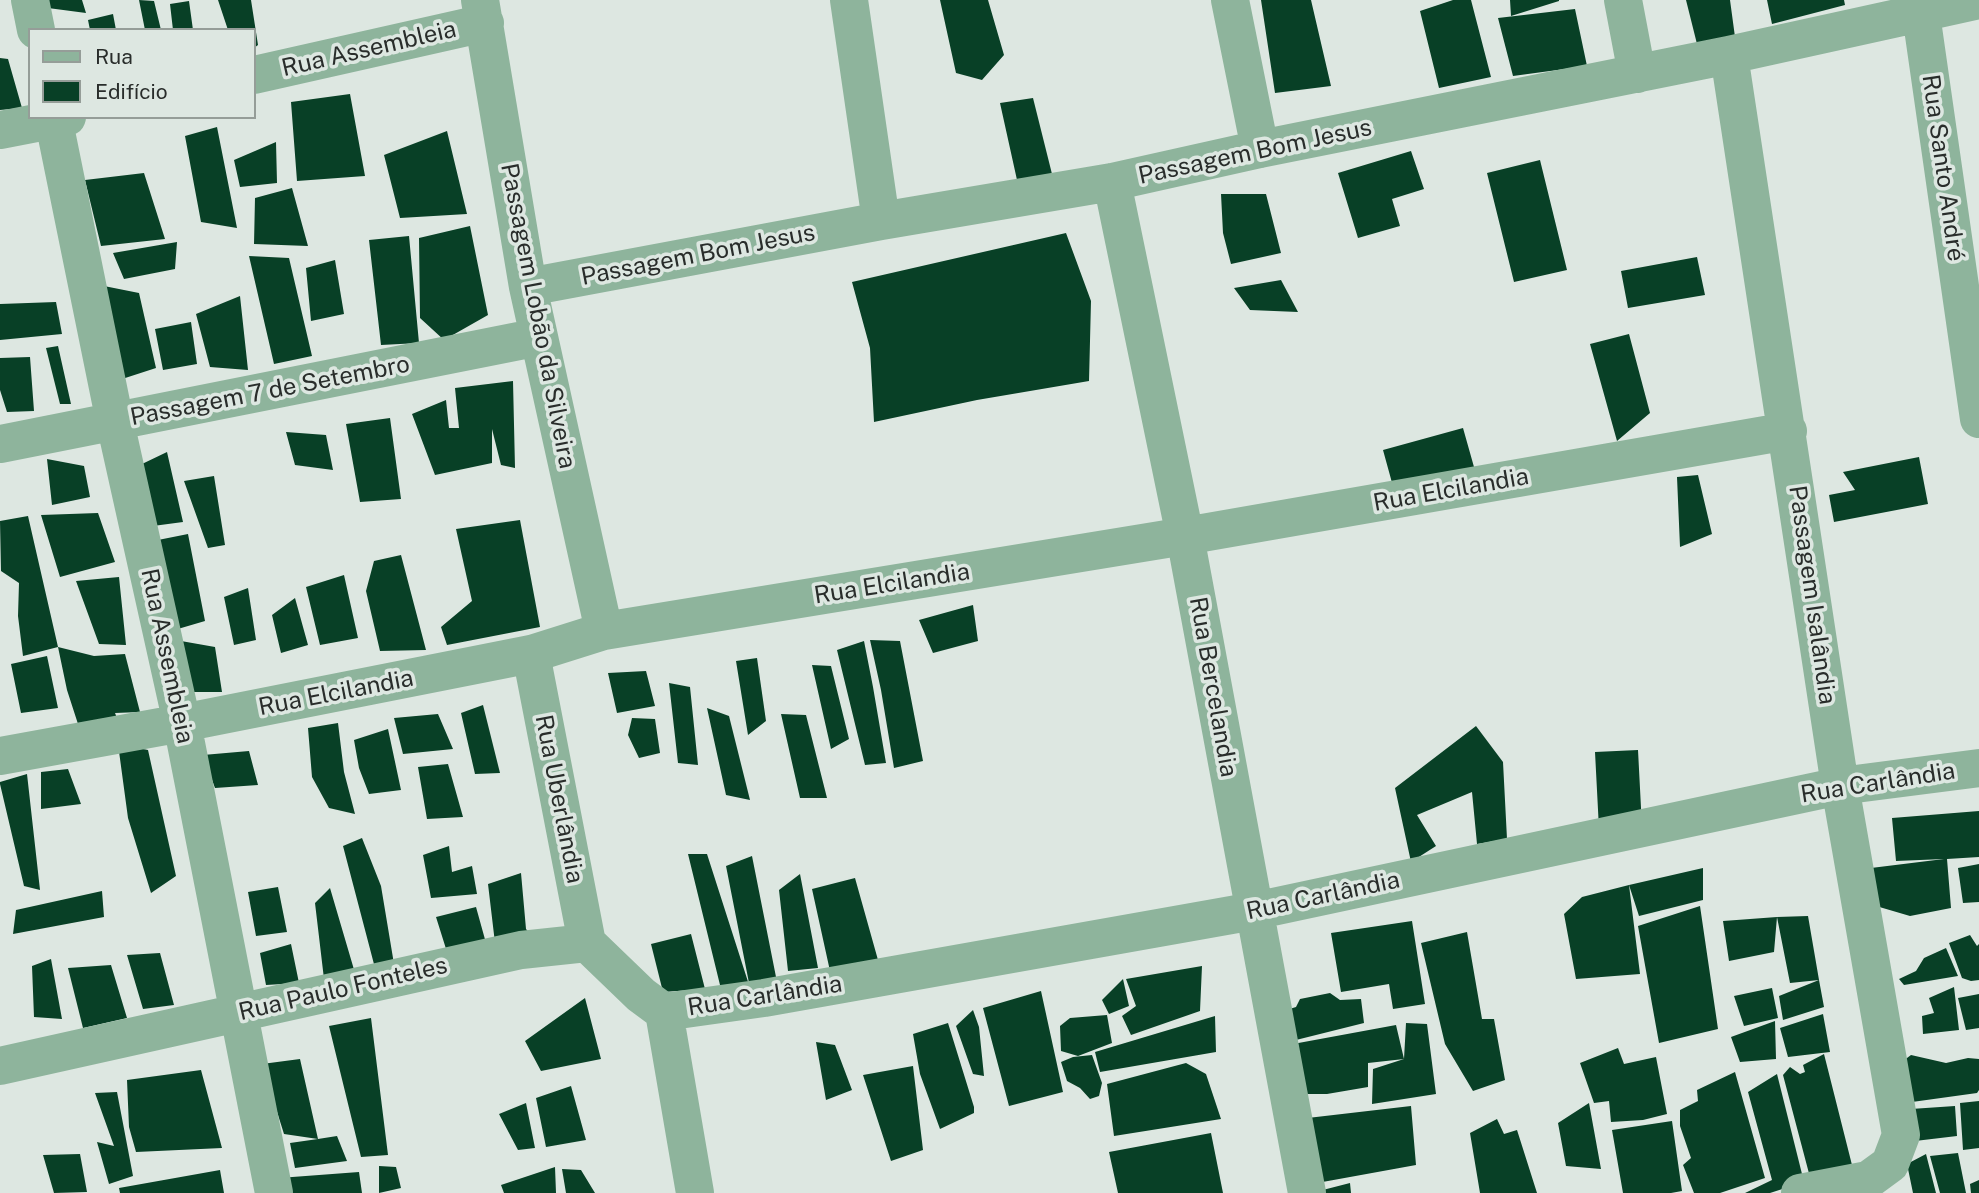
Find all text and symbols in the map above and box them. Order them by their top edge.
street label: Rua Assembleia [279,15,459,83]
legend [28,28,256,119]
text: Rua [95,44,133,69]
street label: Rua Santo André [1916,73,1970,263]
text: Edifício [95,79,168,104]
street label: Passagem Bom Jesus [1136,113,1374,191]
street label: Passagem Lobão da Silveira [494,161,582,471]
street label: Passagem Bom Jesus [578,218,818,292]
street label: Passagem 7 de Setembro [128,350,412,432]
street label: Rua Elcilandia [1371,462,1531,518]
street label: Passagem Isalândia [1782,484,1842,706]
street label: Rua Elcilandia [812,557,972,611]
street label: Rua Assembleia [134,566,200,746]
street label: Rua Bercelandia [1183,595,1243,779]
street label: Rua Elcilandia [256,664,416,722]
street label: Rua Uberlândia [529,712,589,886]
street label: Rua Carlândia [1799,757,1957,809]
street label: Rua Carlândia [1244,866,1402,926]
street label: Rua Paulo Fonteles [236,951,450,1027]
street label: Rua Carlândia [686,970,844,1022]

